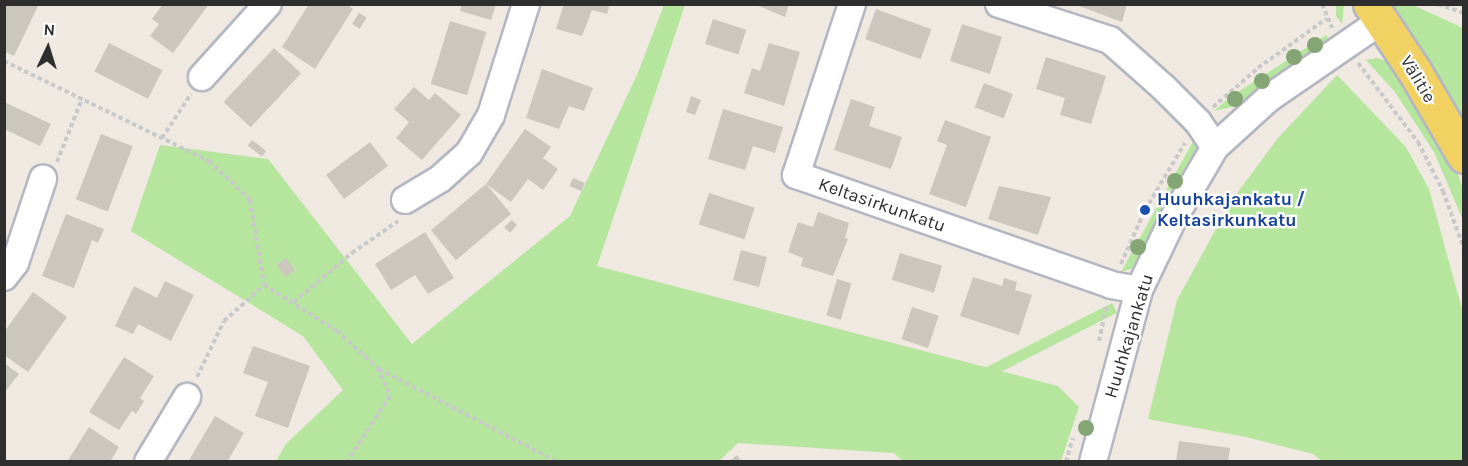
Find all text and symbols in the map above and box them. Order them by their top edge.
north arrow [18,18,78,78]
text: N [43,20,56,39]
street label: Välitie [1396,51,1440,107]
street label: Keltasirkunkatu [816,173,948,237]
place label: Huuhkajankatu / Keltasirkunkatu [1157,189,1305,232]
marker: Huuhkajankatu / Keltasirkunkatu [1138,203,1152,217]
street label: Huuhkajankatu [1100,271,1158,401]

